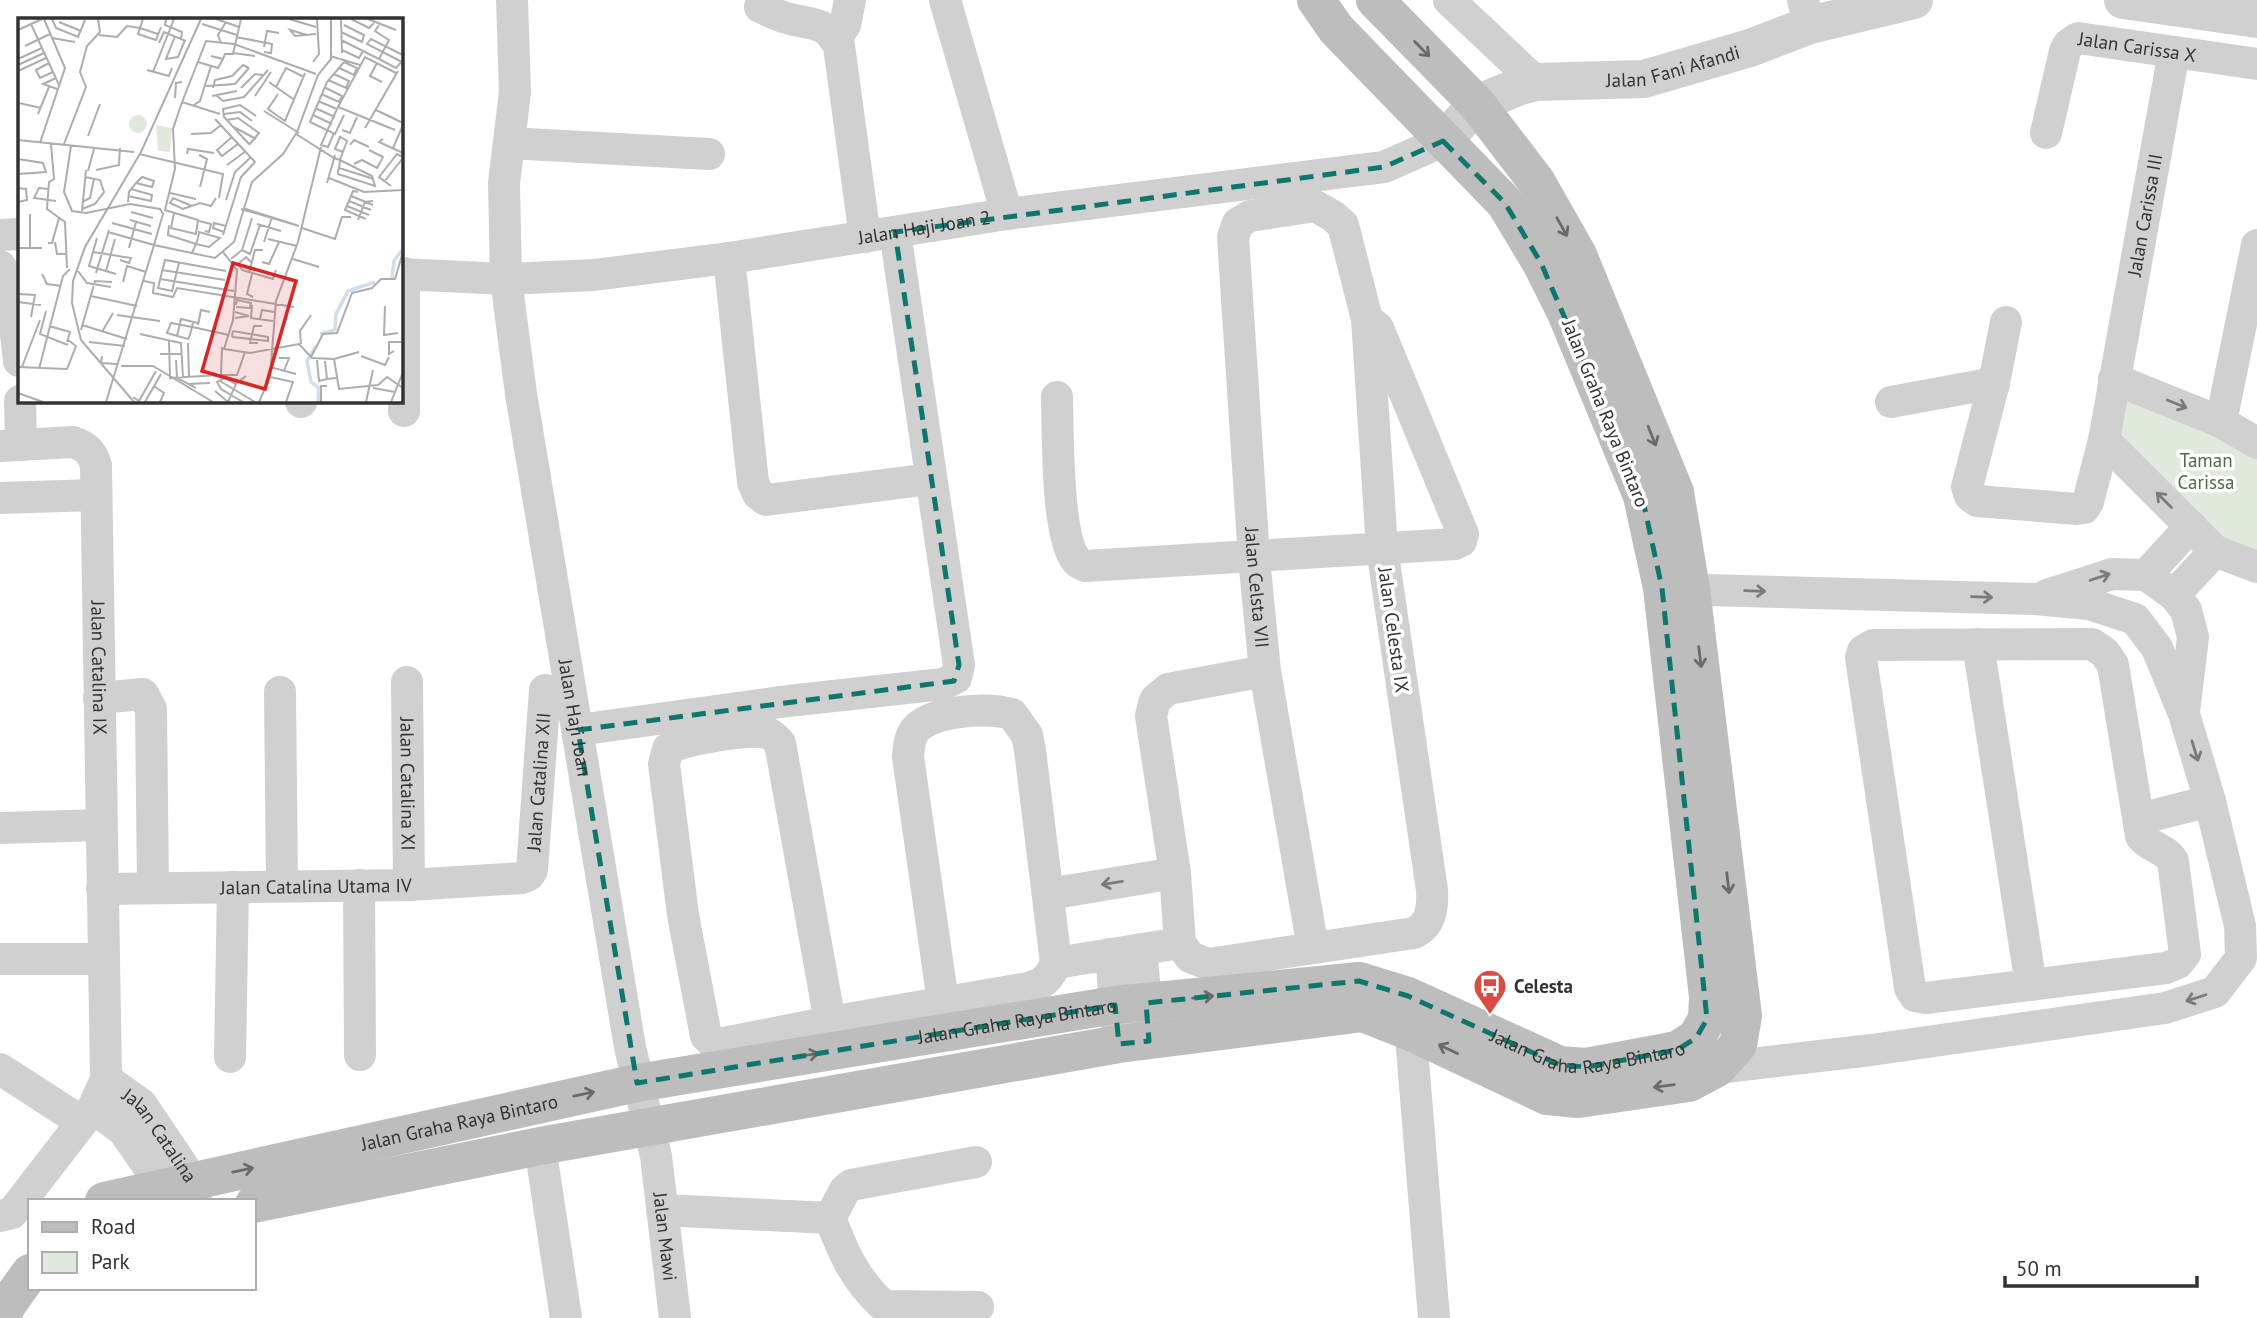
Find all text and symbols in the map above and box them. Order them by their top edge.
inset map [18,18,402,402]
street label: Jalan Carissa X [2076,26,2198,67]
one-way arrow [1414,40,1431,57]
street label: Jalan Fani Afandi [1605,40,1743,92]
street label: Jalan Carissa III [2122,152,2167,279]
street label: Jalan Haji Joan 2 [855,205,992,250]
one-way arrow [1556,216,1569,237]
street label: Jalan Graha Raya Bintaro [1557,314,1655,511]
one-way arrow [2166,399,2188,412]
one-way arrow [1647,424,1660,446]
park label: Taman Carissa [2178,448,2234,494]
one-way arrow [2155,491,2172,508]
street label: Jalan Celsta VII [1240,525,1275,649]
street label: Jalan Celesta IX [1373,565,1415,695]
one-way arrow [2089,570,2111,583]
one-way arrow [1743,584,1766,598]
one-way arrow [1971,591,1994,604]
street label: Jalan Catalina IX [86,600,112,735]
one-way arrow [1693,645,1706,668]
street label: Jalan Haji Joan [553,656,597,778]
street label: Jalan Catalina XII [521,712,555,853]
street label: Jalan Catalina XI [395,716,421,851]
one-way arrow [2189,739,2202,761]
one-way arrow [1722,871,1735,893]
street label: Jalan Catalina Utama IV [219,873,412,899]
one-way arrow [1101,877,1123,890]
bus stop icon: Celesta [1471,967,1509,1016]
place label: Celesta [1514,974,1573,998]
one-way arrow [1191,990,1214,1003]
street label: Jalan Graha Raya Bintaro [915,993,1118,1049]
one-way arrow [2185,993,2207,1006]
street label: Jalan Graha Raya Bintaro [1486,1023,1690,1079]
one-way arrow [1438,1042,1459,1056]
one-way arrow [796,1048,819,1061]
one-way arrow [1653,1080,1676,1093]
street label: Jalan Catalina [117,1082,202,1187]
one-way arrow [572,1087,595,1101]
street label: Jalan Graha Raya Bintaro [358,1089,560,1156]
one-way arrow [231,1163,254,1177]
street label: Jalan Mawi [648,1190,683,1282]
legend [28,1199,256,1290]
text: Road [91,1213,135,1240]
scale bar [2005,1244,2198,1288]
text: Park [91,1248,130,1275]
text: 50 m [2016,1255,2062,1282]

